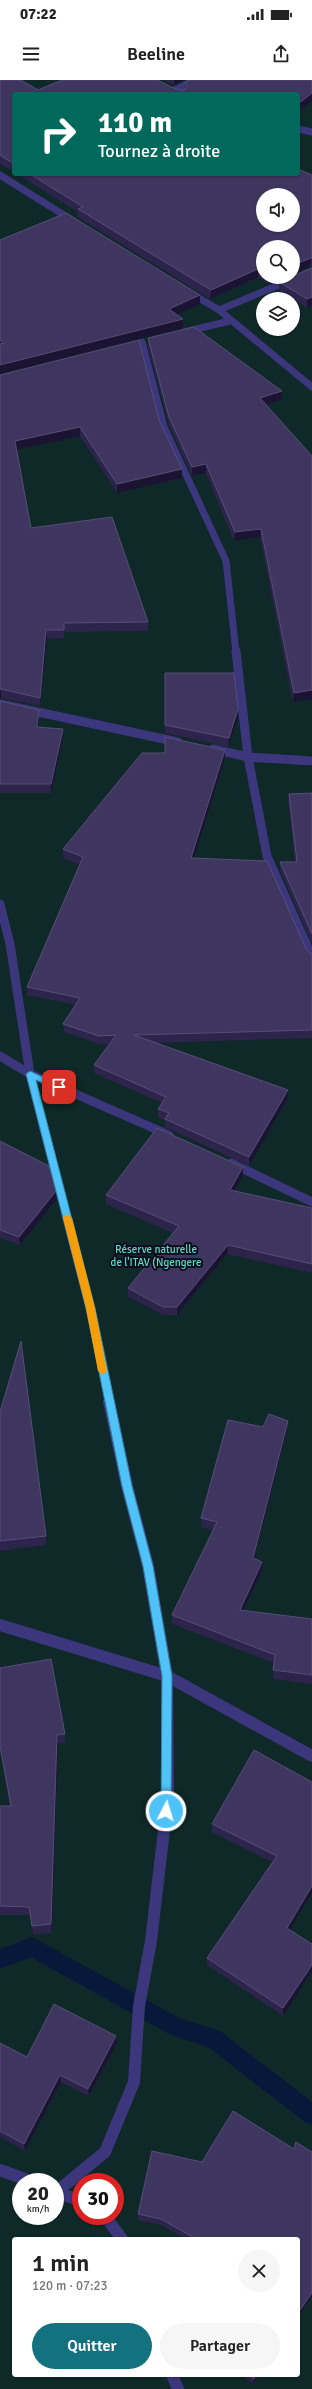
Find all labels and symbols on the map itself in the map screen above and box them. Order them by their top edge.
pin [42,1070,76,1104]
park label: Réserve naturelle de l'ITAV (Ngengere [111,1243,201,1269]
position arrow [145,1790,187,1832]
speed limit sign: 30 [72,2173,124,2225]

